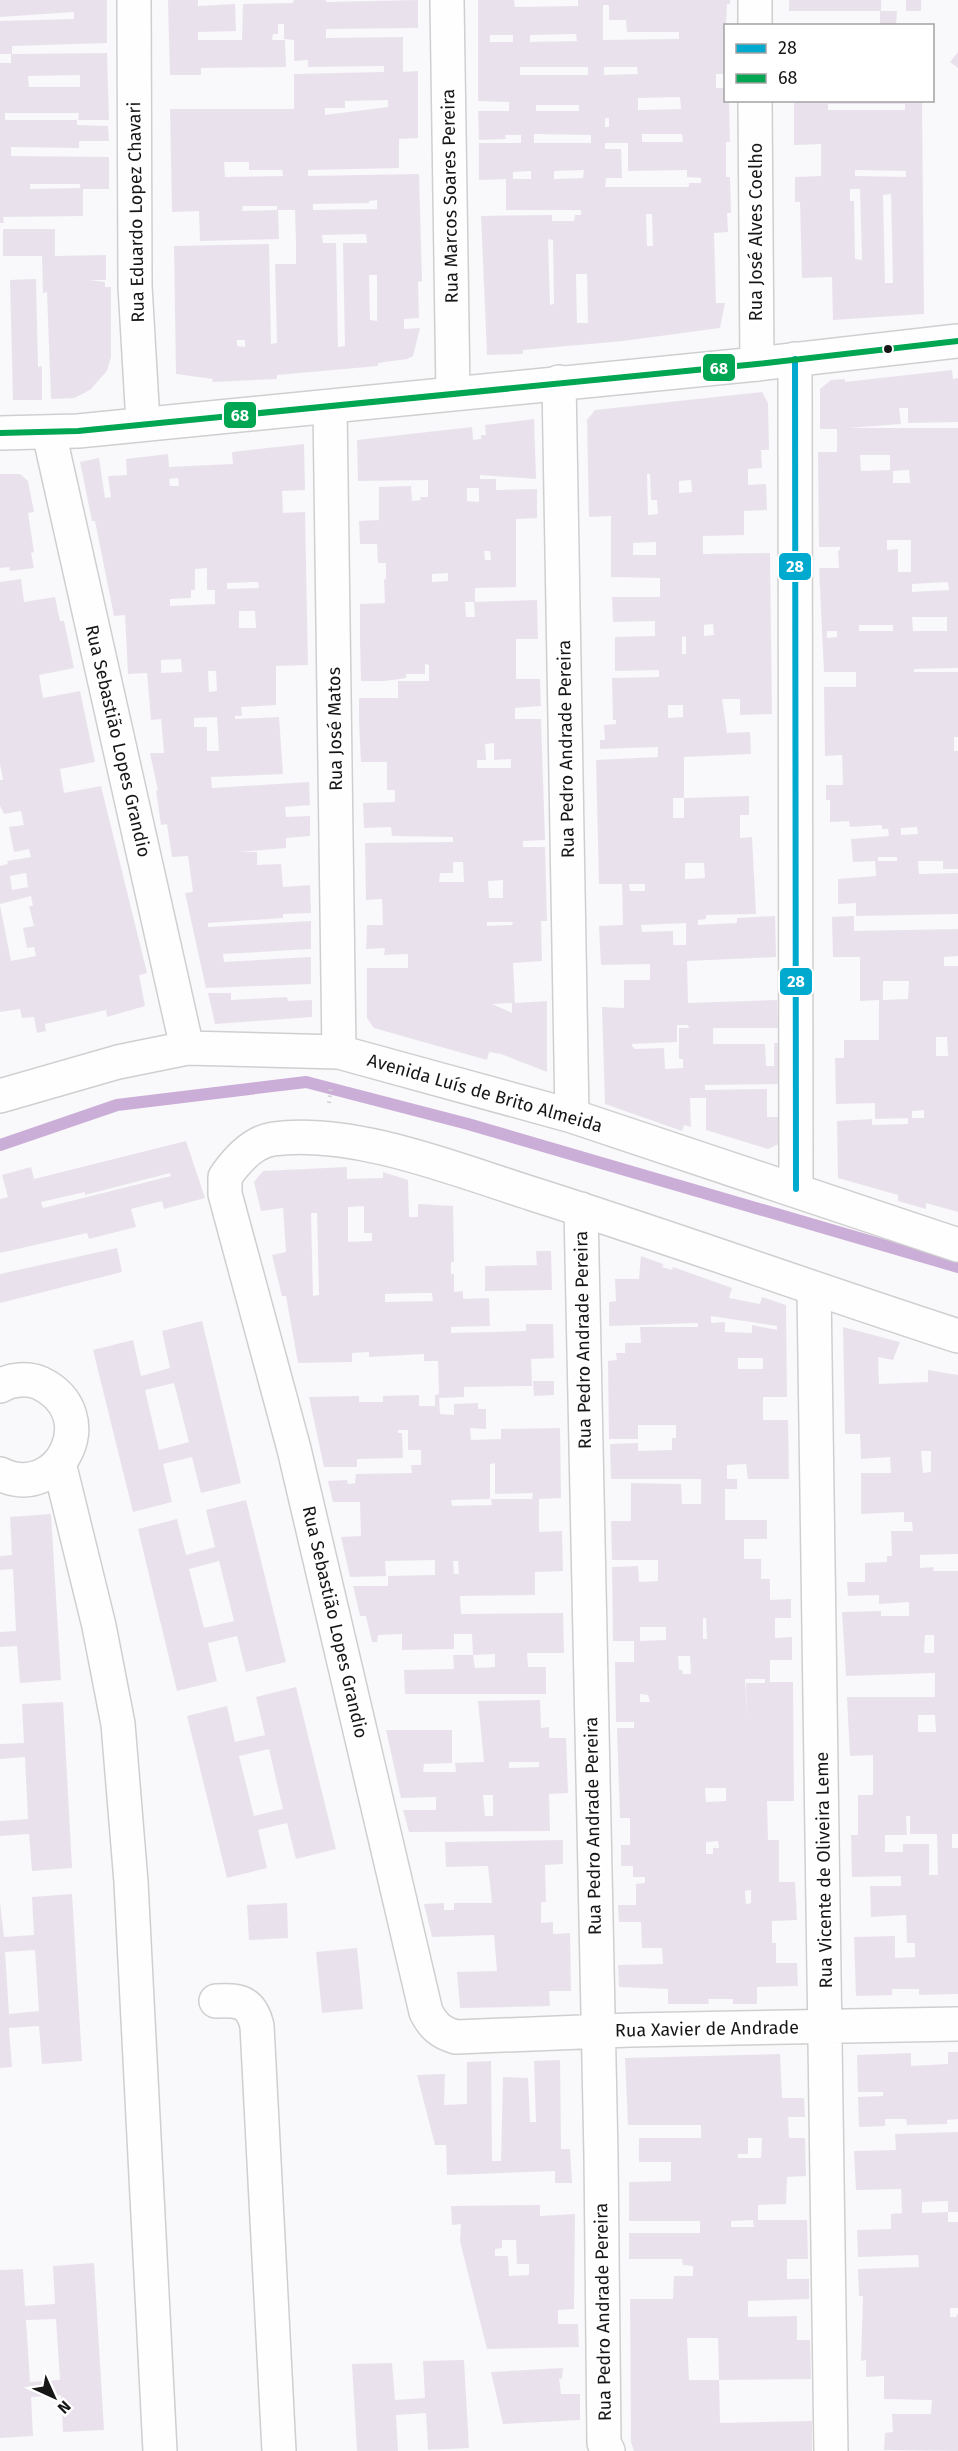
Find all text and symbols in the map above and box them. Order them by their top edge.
legend [724,24,934,102]
text: 28 [778,37,797,59]
text: 68 [778,67,798,89]
street label: Rua Marcos Soares Pereira [437,89,463,303]
street label: Rua Eduardo Lopez Chavari [123,101,149,323]
street label: Rua José Alves Coelho [745,143,767,321]
unlabelled marker [882,343,894,355]
line badge: 68 [702,353,736,382]
text: 68 [710,359,728,378]
line badge: 68 [223,401,257,429]
text: 68 [231,406,249,425]
line badge: 28 [778,552,812,581]
text: 28 [786,557,804,576]
street label: Rua Sebastião Lopes Grandio [81,623,155,859]
street label: Rua Pedro Andrade Pereira [553,640,579,858]
street label: Rua José Matos [323,667,347,791]
line badge: 28 [779,967,813,996]
text: 28 [787,972,805,991]
street label: Avenida Luís de Brito Almeida [365,1049,605,1137]
street label: Rua Pedro Andrade Pereira [570,1231,596,1449]
street label: Rua Sebastião Lopes Grandio [298,1504,372,1740]
street label: Rua Pedro Andrade Pereira [580,1717,606,1935]
street label: Rua Vicente de Oliveira Leme [811,1751,837,1989]
street label: Rua Xavier de Andrade [615,2016,799,2042]
street label: Rua Pedro Andrade Pereira [590,2203,616,2421]
north arrow [24,2367,84,2427]
text: N [54,2397,75,2418]

